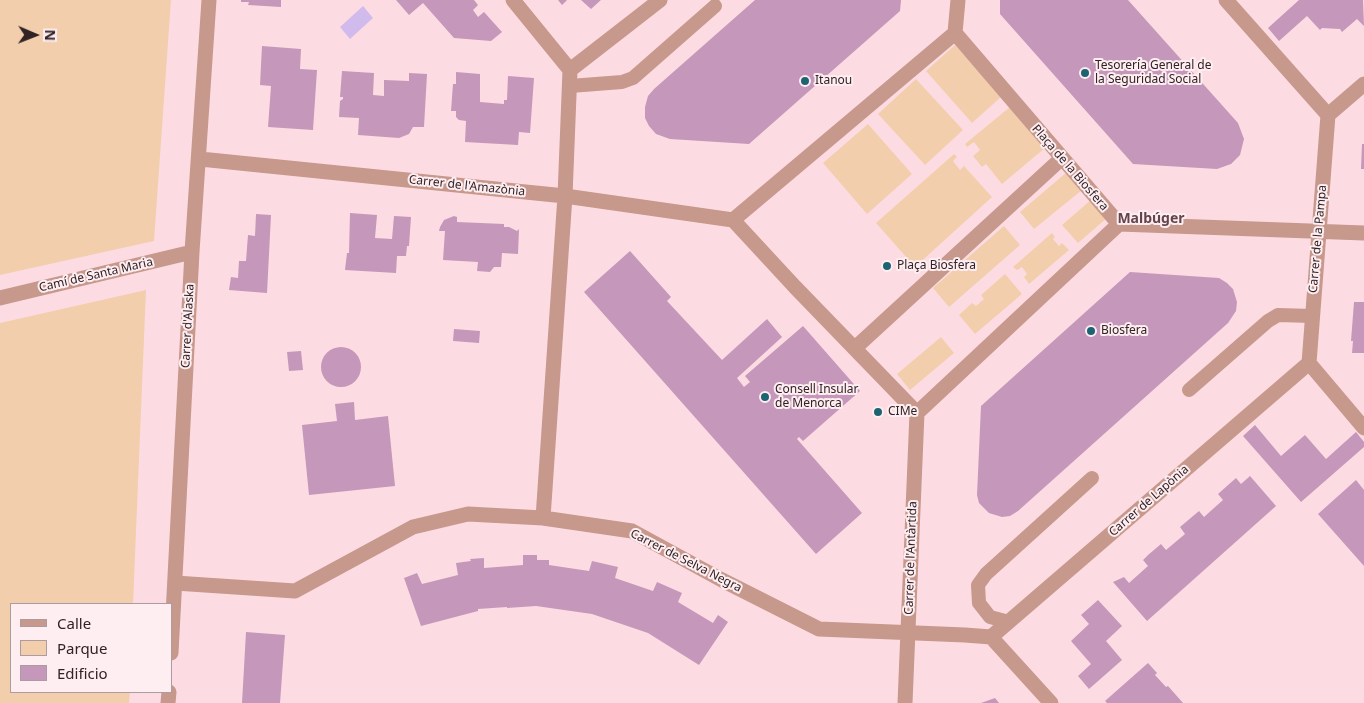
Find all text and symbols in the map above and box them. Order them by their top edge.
north arrow [10,10,60,60]
text: N [41,29,60,41]
place label: Tesorería General de la Seguridad Social [1095,59,1211,87]
marker: Tesorería General de la Seguridad Social [1079,67,1091,79]
place label: Itanou [815,74,852,88]
marker: Itanou [799,75,811,87]
street label: Plaça de la Biosfera [1029,122,1111,214]
street label: Carrer de l'Amazònia [408,173,526,199]
street label: Carrer de la Pampa [1306,184,1330,294]
district label: Malbúger [1117,211,1185,227]
street label: Camí de Santa Maria [38,255,154,295]
place label: Plaça Biosfera [897,259,976,273]
marker: Plaça Biosfera [881,260,893,272]
street label: Carrer d'Alaska [179,283,197,369]
place label: Biosfera [1101,324,1147,338]
marker: Biosfera [1085,325,1097,337]
place label: Consell Insular de Menorca [775,383,859,411]
marker: Consell Insular de Menorca [759,391,771,403]
place label: CIMe [888,405,917,419]
marker: CIMe [872,406,884,418]
street label: Carrer de Lapònia [1106,462,1192,540]
street label: Carrer de l'Antàrtida [902,501,920,615]
street label: Carrer de Selva Negra [628,527,744,595]
legend [10,603,172,693]
text: Calle [57,613,91,633]
text: Parque [57,638,107,658]
text: Edificio [57,663,108,683]

